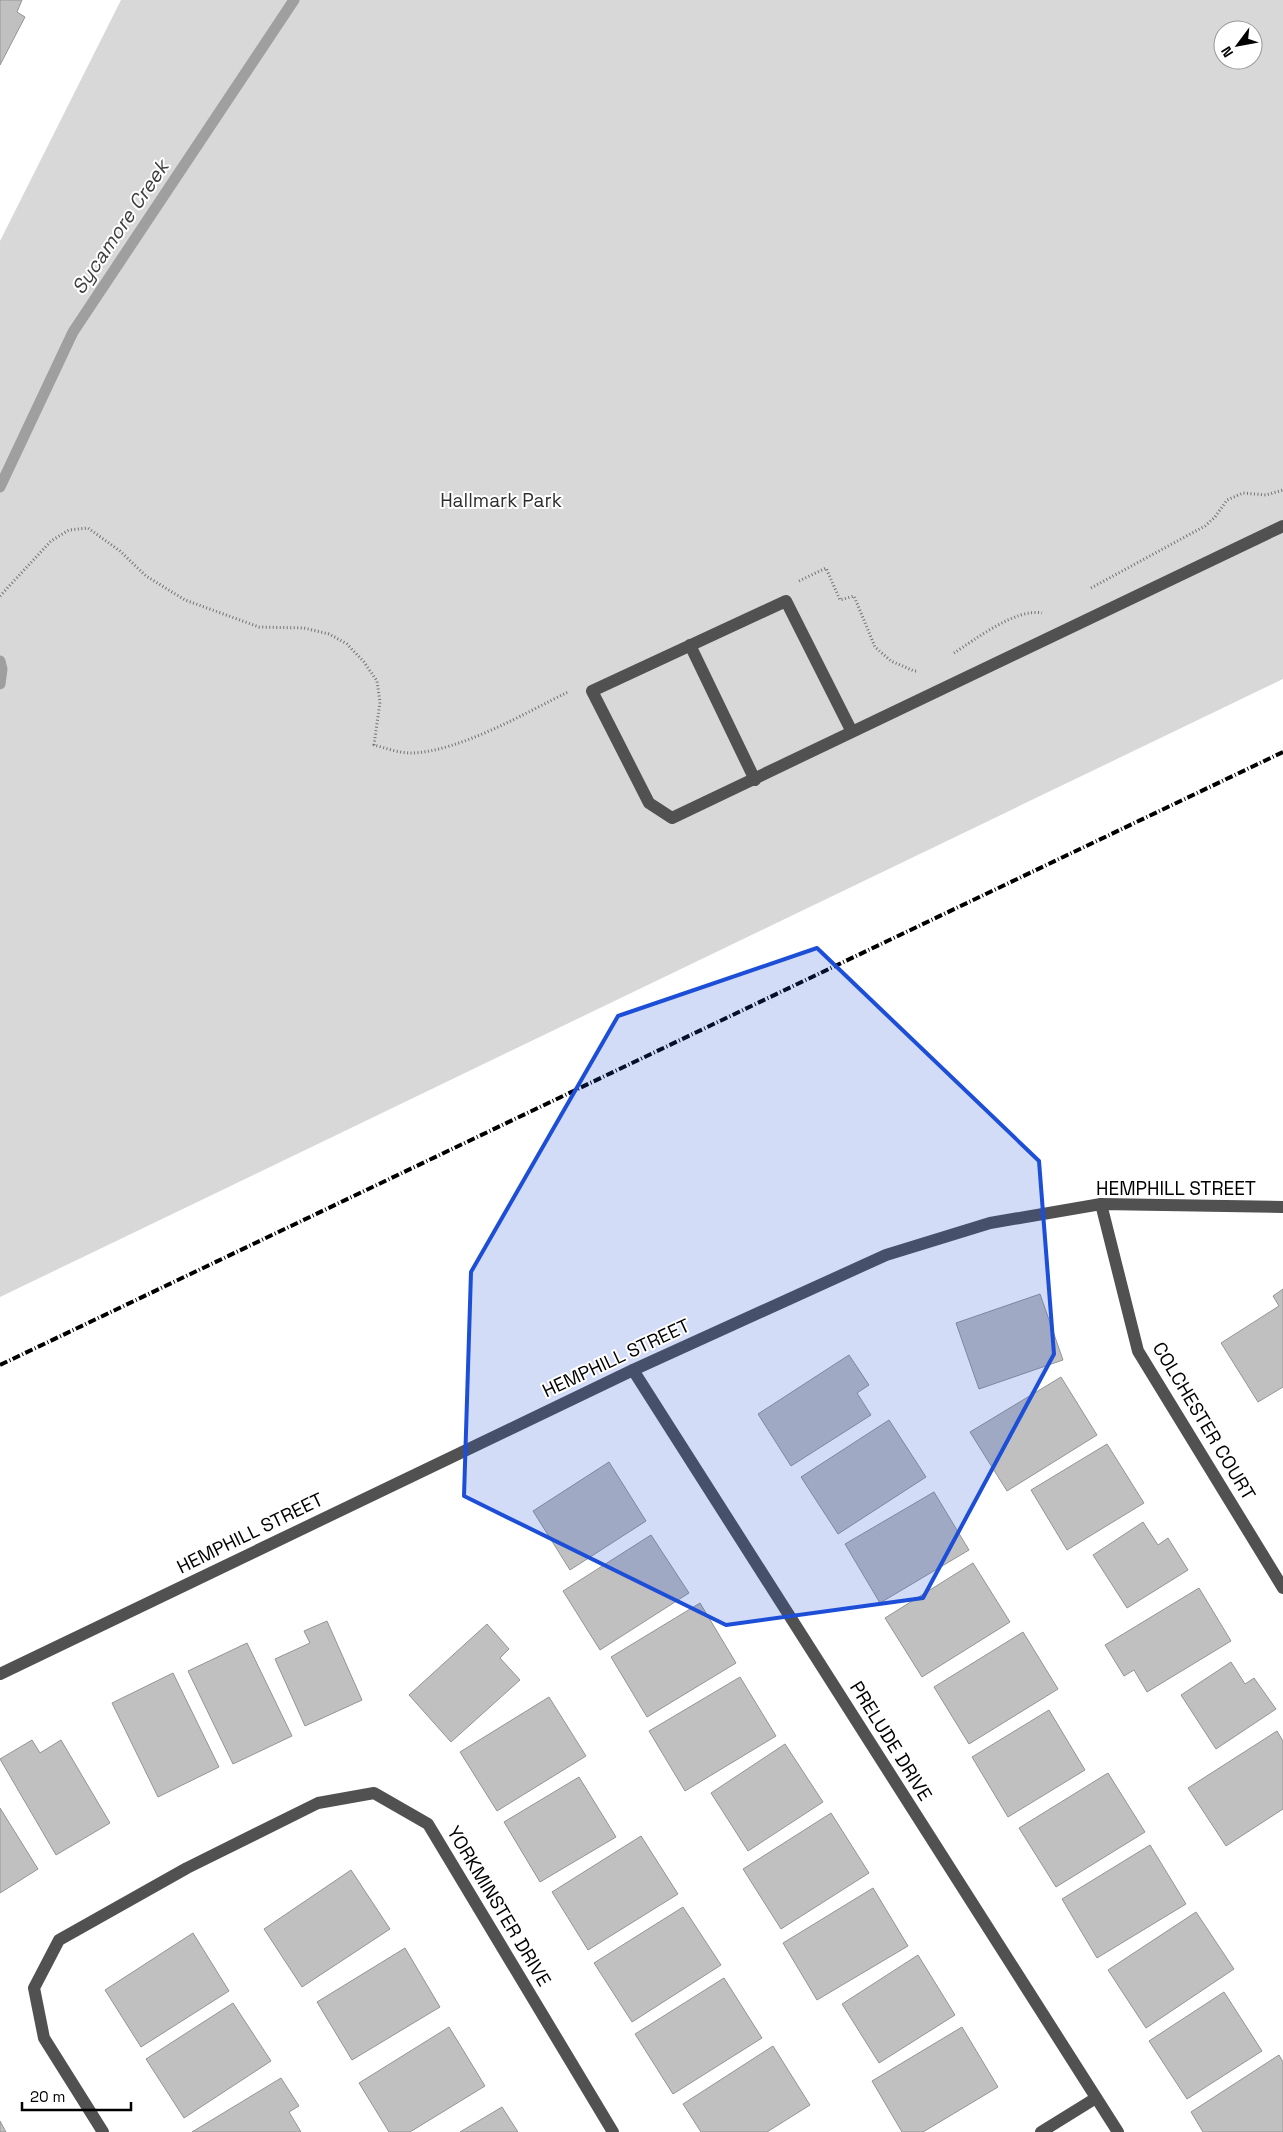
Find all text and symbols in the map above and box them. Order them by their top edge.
north arrow [1213,20,1263,70]
text: N [1217,43,1237,61]
water label: Sycamore Creek [66,153,176,299]
park label: Hallmark Park [440,488,562,513]
street label: HEMPHILL STREET [1096,1176,1256,1201]
street label: HEMPHILL STREET [538,1313,694,1403]
street label: COLCHESTER COURT [1147,1337,1261,1505]
street label: HEMPHILL STREET [173,1487,327,1579]
street label: PRELUDE DRIVE [844,1676,938,1806]
street label: YORKMINSTER DRIVE [441,1821,557,1991]
scale bar [22,2080,131,2112]
text: 20 m [30,2087,65,2106]

